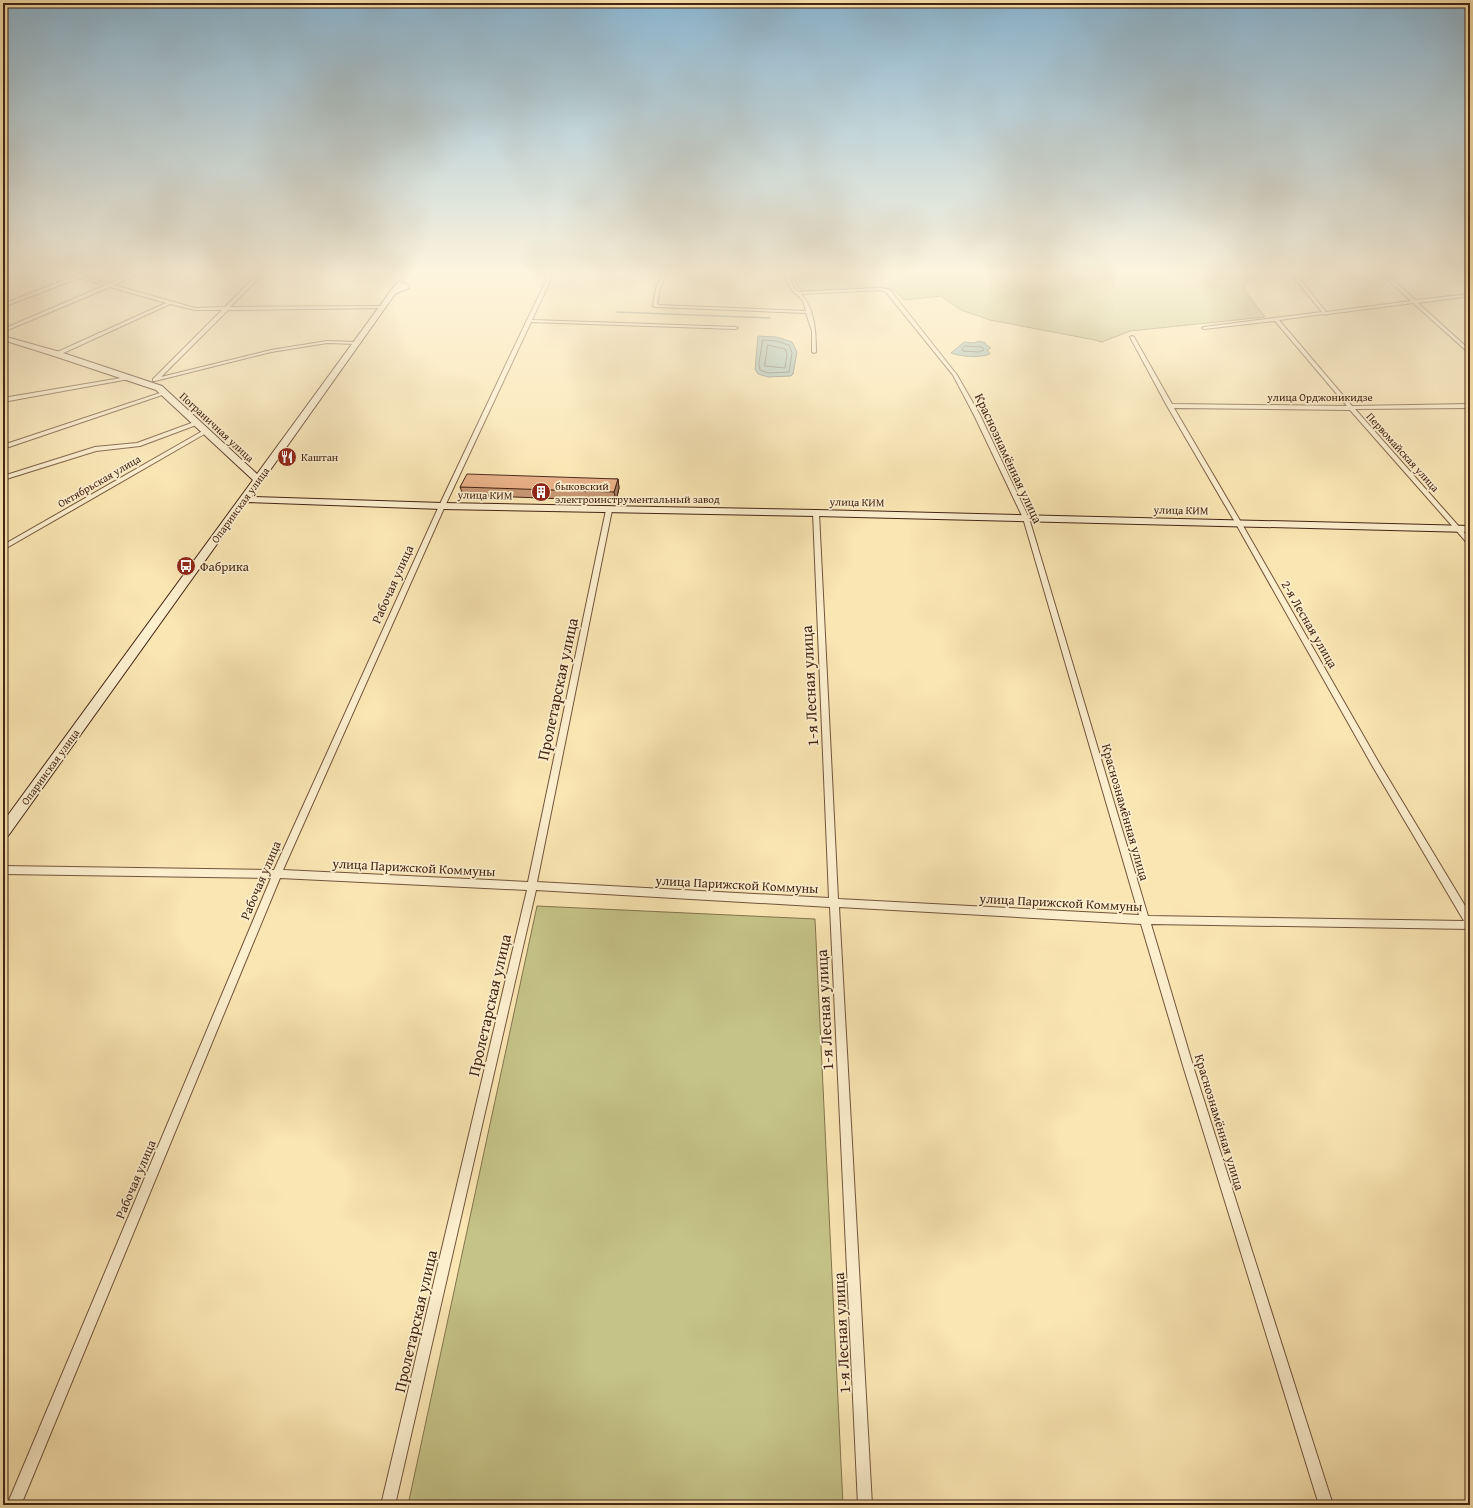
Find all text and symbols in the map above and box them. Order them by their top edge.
street label: Пограничная улица [176,388,258,466]
street label: улица Орджоникидзе [1266,389,1373,405]
street label: Краснознамённая улица [970,390,1047,527]
street label: Первомайская улица [1363,409,1444,496]
restaurant icon: Каштан [276,446,298,468]
place label: Каштан [301,449,339,465]
street label: Октябрьская улица [54,450,144,511]
street label: Опаринская улица [207,463,274,546]
place label: быковский электроинструментальный завод [555,478,720,507]
building icon: быковский электроинструментальный завод [530,481,552,503]
street label: улица КИМ [456,487,513,503]
street label: улица КИМ [828,494,885,510]
street label: улица КИМ [1152,502,1209,518]
street label: Рабочая улица [367,541,419,627]
bus stop icon: Фабрика [175,555,197,577]
place label: Фабрика [200,557,250,576]
street label: 2-я Лесная улица [1277,577,1343,672]
street label: Пролетарская улица [530,615,584,763]
street label: 1-я Лесная улица [794,624,824,747]
street label: Опаринская улица [17,725,84,808]
street label: Краснознамённая улица [1097,741,1154,884]
street label: Рабочая улица [235,837,286,923]
street label: улица Парижской Коммуны [331,854,496,881]
street label: улица Парижской Коммуны [654,871,819,898]
street label: улица Парижской Коммуны [978,889,1143,916]
street label: Пролетарская улица [461,931,517,1078]
street label: 1-я Лесная улица [809,948,839,1071]
street label: Краснознамённая улица [1190,1052,1250,1193]
street label: Рабочая улица [110,1136,161,1222]
street label: Пролетарская улица [387,1247,443,1394]
street label: 1-я Лесная улица [826,1271,856,1394]

